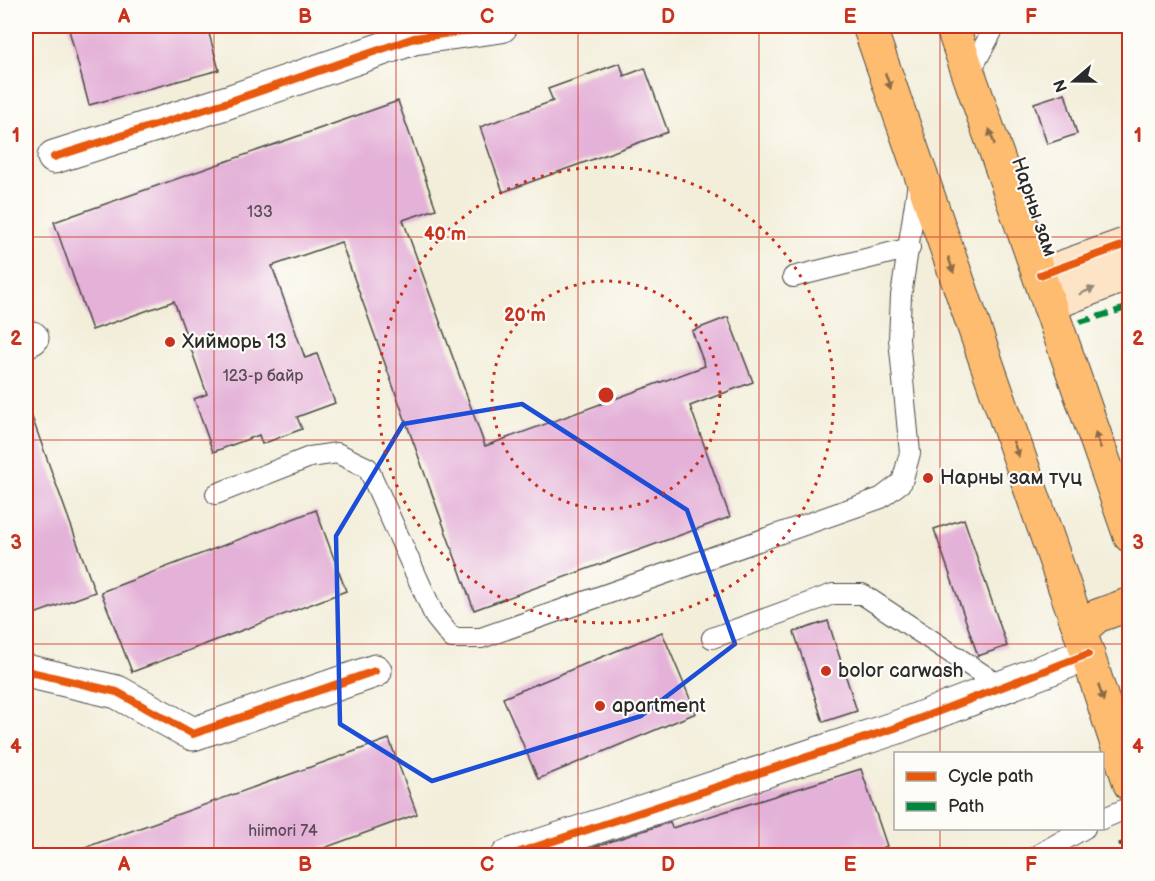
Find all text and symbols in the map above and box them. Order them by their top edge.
text: A [117,5,131,29]
text: B [298,5,312,29]
text: C [480,5,494,29]
text: D [661,5,675,29]
text: E [844,5,857,29]
text: F [1025,5,1037,29]
north arrow [1044,51,1104,111]
one-way arrow [883,72,893,90]
text: N [1050,77,1072,95]
text: 1 [12,124,20,148]
text: 1 [1134,124,1142,148]
one-way arrow [986,128,996,146]
street label: Нарны зам [1006,154,1062,260]
house number: 133 [247,203,273,222]
text: 40 m [424,224,466,245]
one-way arrow [947,256,957,274]
one-way arrow [1078,286,1096,295]
text: 20 m [504,305,546,326]
text: 2 [10,327,22,351]
text: 2 [1132,327,1144,351]
place label: Хийморь 13 [182,330,287,354]
marker: Хийморь 13 [163,335,177,349]
house number: 123-р байр [223,367,303,386]
centre of rings [596,385,616,405]
one-way arrow [1092,431,1102,449]
one-way arrow [1011,440,1021,458]
place label: Нарны зам түц [940,466,1082,490]
marker: Нарны зам түц [921,471,935,485]
text: 3 [10,531,22,555]
text: 3 [1132,531,1144,555]
place label: bolor carwash [838,659,964,683]
marker: bolor carwash [819,664,833,678]
one-way arrow [1096,684,1106,702]
place label: apartment [612,694,706,718]
marker: apartment [593,699,607,713]
text: 4 [10,735,22,759]
text: 4 [1132,735,1144,759]
legend [894,752,1104,830]
text: Cycle path [948,766,1034,787]
text: Path [948,796,984,817]
house number: hiimori 74 [248,822,318,841]
text: A [117,853,131,877]
text: B [298,853,312,877]
text: C [480,853,494,877]
text: D [661,853,675,877]
text: E [844,853,857,877]
text: F [1025,853,1037,877]

